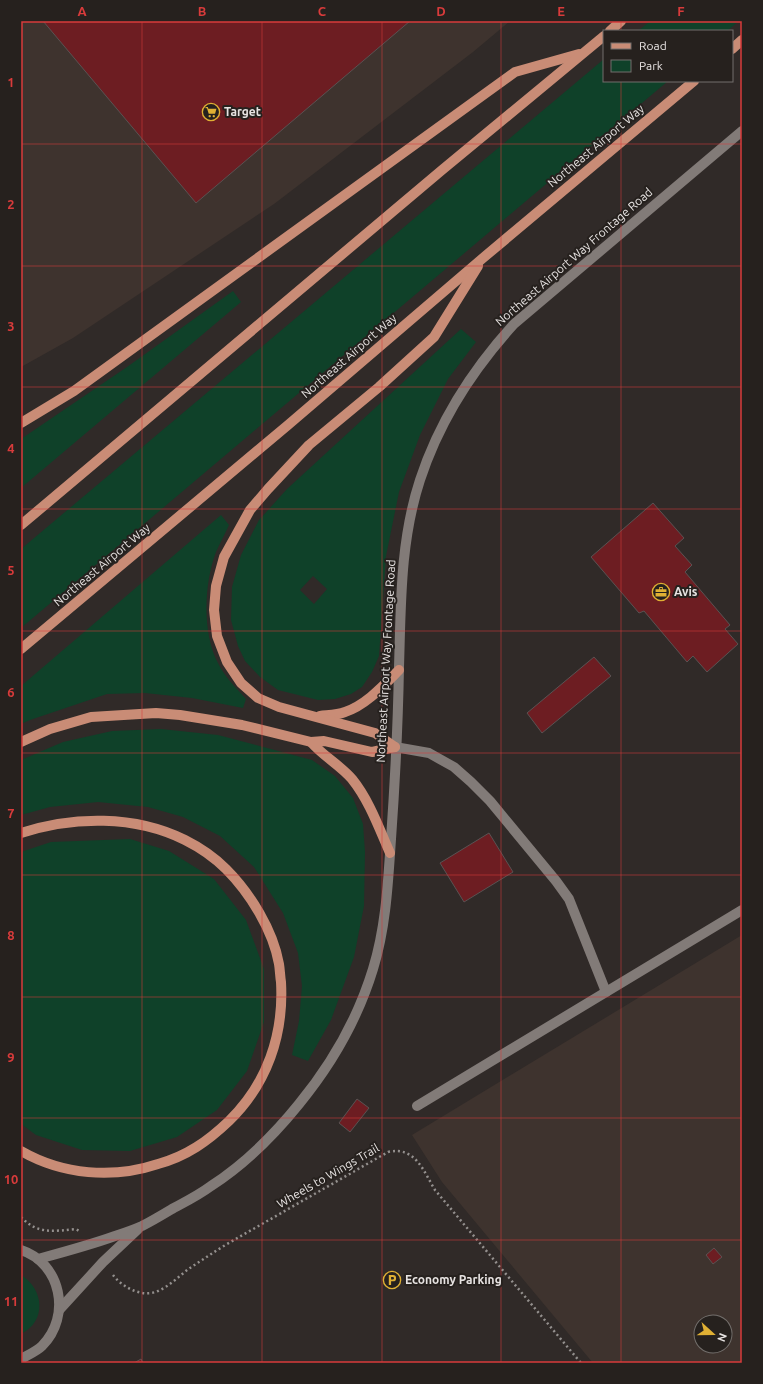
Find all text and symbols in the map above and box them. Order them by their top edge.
text: A [77,4,87,18]
text: B [198,4,207,18]
text: C [318,4,327,18]
text: D [436,4,446,18]
text: E [557,4,565,18]
text: F [677,4,685,18]
legend [603,30,733,82]
text: Road [639,39,667,52]
text: Park [639,59,663,72]
text: 1 [7,75,15,89]
supermarket icon: Target [201,102,221,122]
street label: Northeast Airport Way [545,102,646,190]
place label: Target [224,105,261,118]
street label: Northeast Airport Way Frontage Road [493,185,655,328]
text: 2 [7,197,15,211]
street label: Northeast Airport Way [299,311,399,400]
text: 3 [7,319,15,333]
text: 4 [7,441,15,455]
street label: Northeast Airport Way [51,521,152,609]
street label: Northeast Airport Way Frontage Road [374,559,397,763]
text: 5 [7,563,15,577]
office icon: Avis [651,582,671,602]
place label: Avis [674,585,698,598]
text: 6 [7,685,15,699]
text: 7 [7,806,15,820]
text: 8 [7,928,15,942]
text: 9 [7,1050,15,1064]
street label: Wheels to Wings Trail [274,1141,381,1210]
text: 10 [4,1172,18,1186]
parking icon: Economy Parking [382,1270,402,1290]
place label: Economy Parking [405,1273,502,1286]
text: 11 [4,1294,18,1308]
north arrow [693,1314,733,1354]
text: N [715,1332,729,1344]

